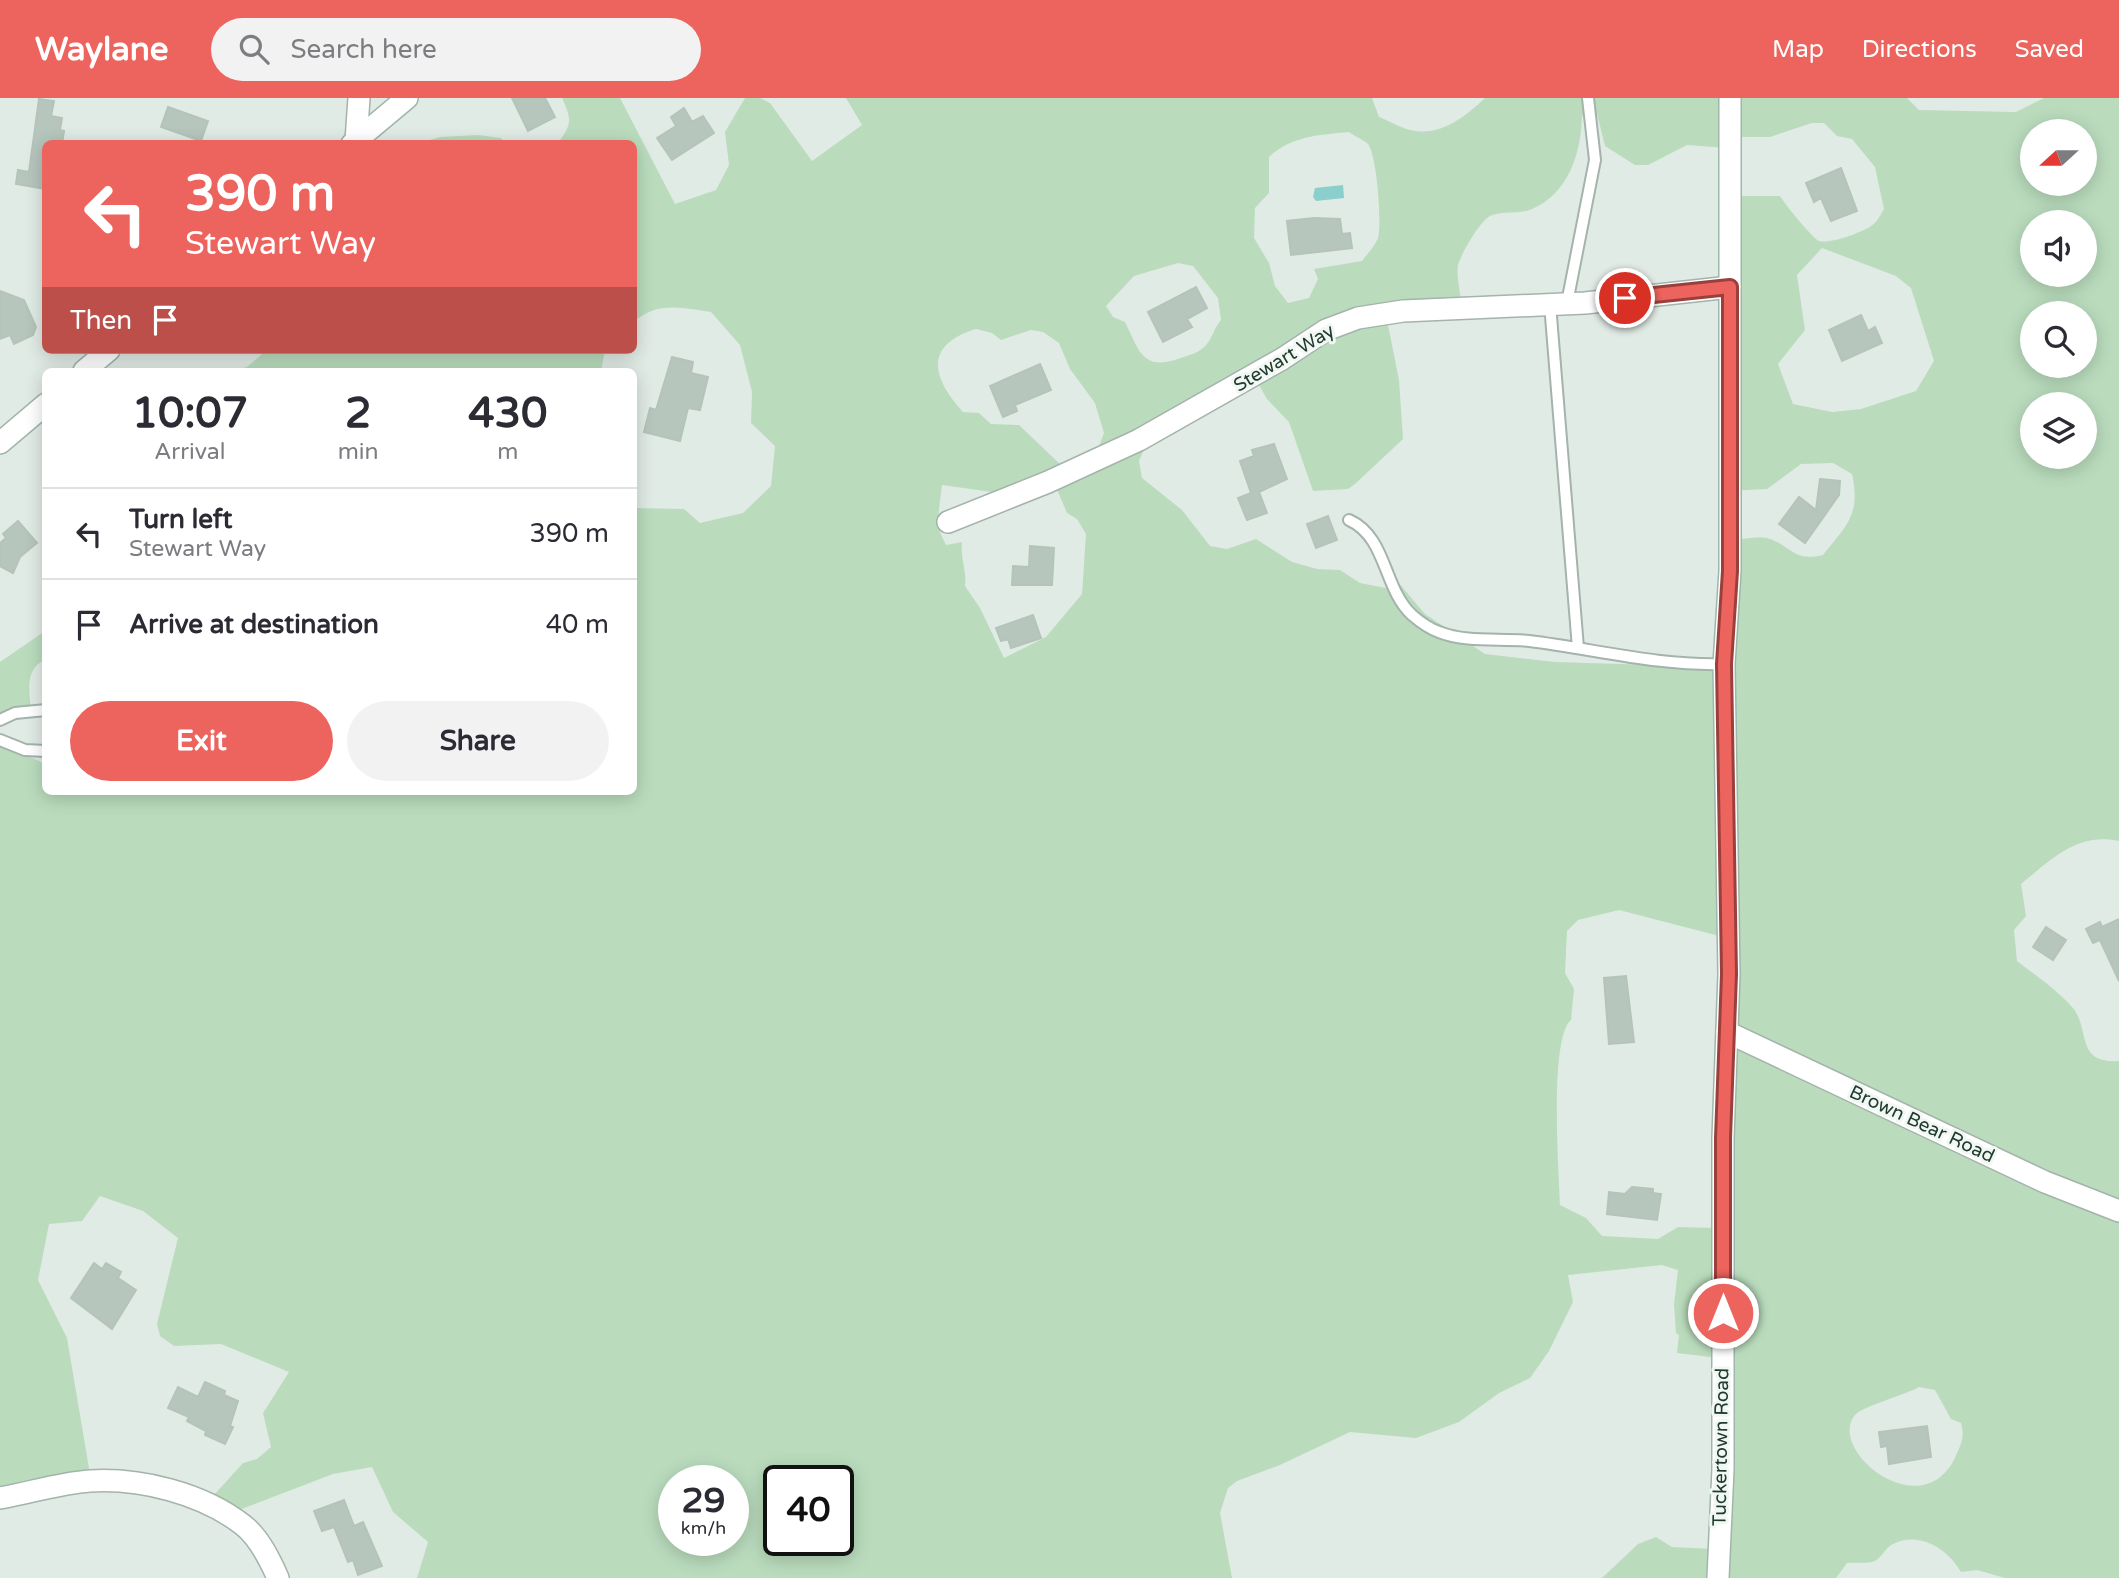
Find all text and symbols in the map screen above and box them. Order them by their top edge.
search box [211,18,701,81]
text: Waylane [35,30,169,69]
icon: search [235,30,273,68]
text: Search here [291,34,437,65]
text: Map [1772,35,1824,64]
text: Directions [1862,35,1977,64]
text: Saved [2015,35,2084,64]
north arrow [2020,119,2096,196]
map controls [2020,119,2097,469]
text: 390 m [185,165,335,224]
icon: left [70,168,161,259]
button: sound [2020,210,2097,287]
text: Stewart Way [185,225,376,263]
pin [1595,268,1655,328]
icon: arrive [1606,279,1644,317]
icon: arrive [146,301,184,339]
button: search [2020,301,2097,378]
text: Then [70,305,132,336]
street label: Stewart Way [1230,319,1338,397]
text: 10:07 [132,388,248,439]
text: 2 [345,388,371,439]
text: 430 [468,388,547,439]
button: layers [2020,392,2097,469]
text: Arrival [154,438,225,466]
text: min [338,438,379,466]
text: m [497,438,518,466]
text: Turn left [129,504,232,535]
icon: left [70,515,108,553]
text: 390 m [529,518,609,549]
text: Stewart Way [129,535,266,563]
icon: arrive [70,606,108,644]
text: Arrive at destination [129,609,379,640]
text: 40 m [546,609,609,640]
button: Exit [70,701,333,781]
button: Share [347,701,609,781]
street label: Brown Bear Road [1846,1081,1998,1167]
position arrow [1686,1276,1760,1350]
street label: Tuckertown Road [1709,1368,1733,1526]
speed limit sign: 40 [763,1465,854,1556]
text: 29 [682,1480,725,1522]
text: km/h [681,1517,726,1539]

